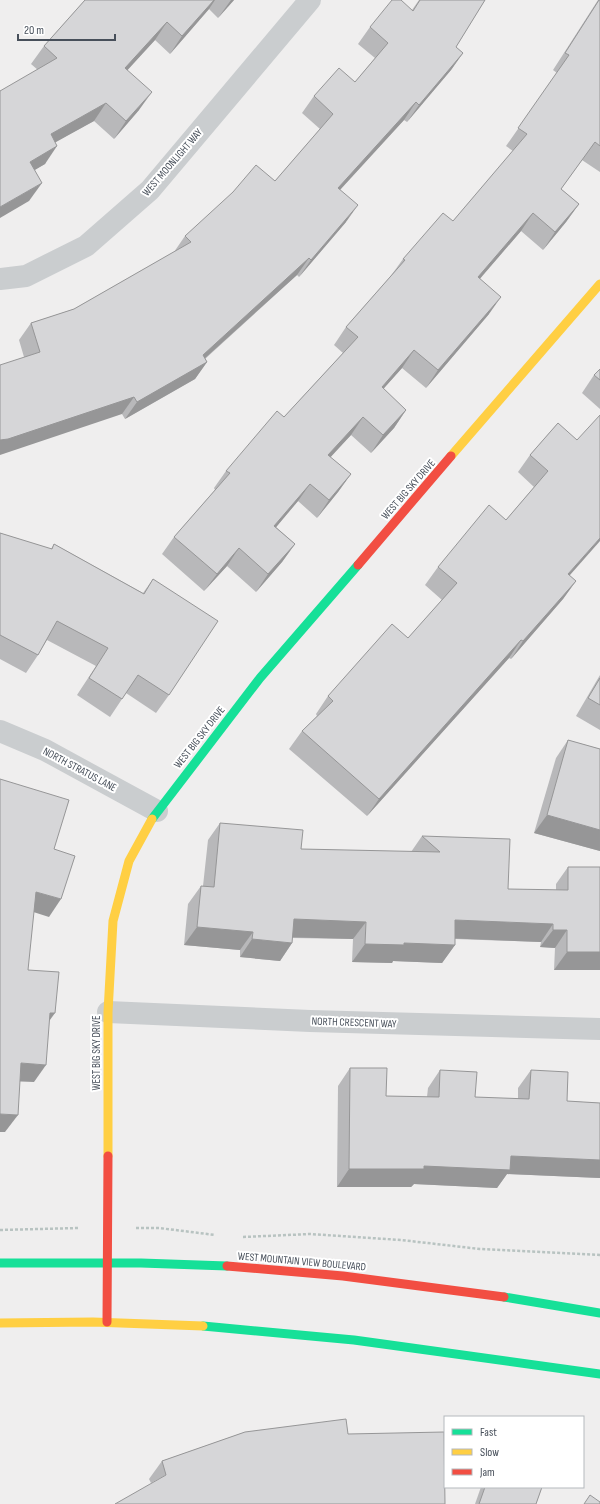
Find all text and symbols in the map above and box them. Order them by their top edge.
scale bar [18,16,115,42]
text: 20 m [24,23,44,38]
street label: WEST MOONLIGHT WAY [140,126,205,199]
street label: WEST BIG SKY DRIVE [379,457,438,522]
street label: WEST BIG SKY DRIVE [171,704,228,771]
street label: NORTH STRATUS LANE [41,745,119,794]
street label: WEST BIG SKY DRIVE [90,1015,103,1091]
street label: NORTH CRESCENT WAY [311,1015,397,1030]
street label: WEST MOUNTAIN VIEW BOULEVARD [237,1249,367,1274]
legend [444,1416,584,1488]
text: Fast [480,1425,497,1440]
text: Slow [480,1445,499,1460]
text: Jam [479,1465,495,1480]

